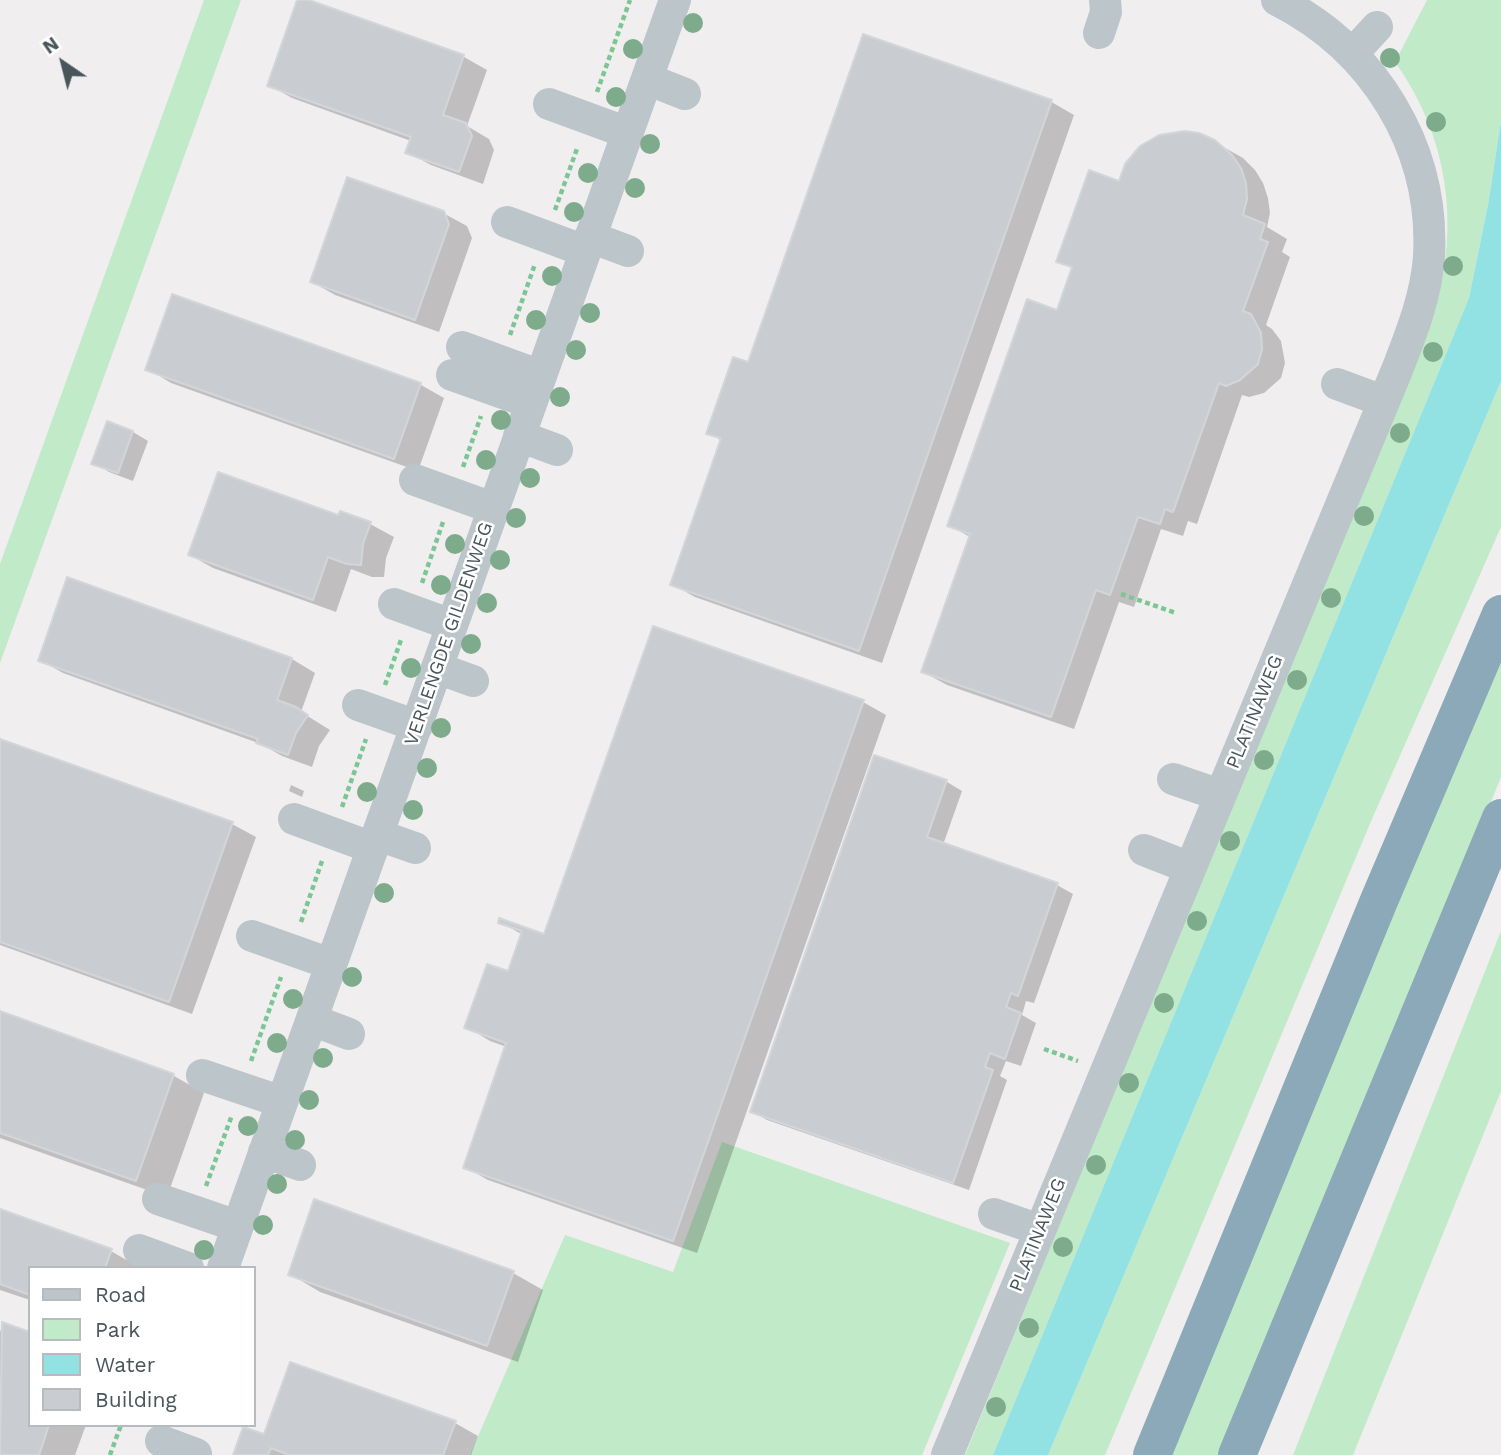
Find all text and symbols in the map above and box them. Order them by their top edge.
north arrow [28,28,98,98]
text: N [38,32,63,59]
street label: VERLENGDE GILDENWEG [400,519,498,749]
street label: PLATINAWEG [1222,652,1288,772]
street label: PLATINAWEG [1005,1175,1071,1295]
legend [28,1266,256,1427]
text: Road [95,1282,146,1307]
text: Park [95,1317,140,1342]
text: Water [95,1352,155,1377]
text: Building [95,1387,177,1412]

